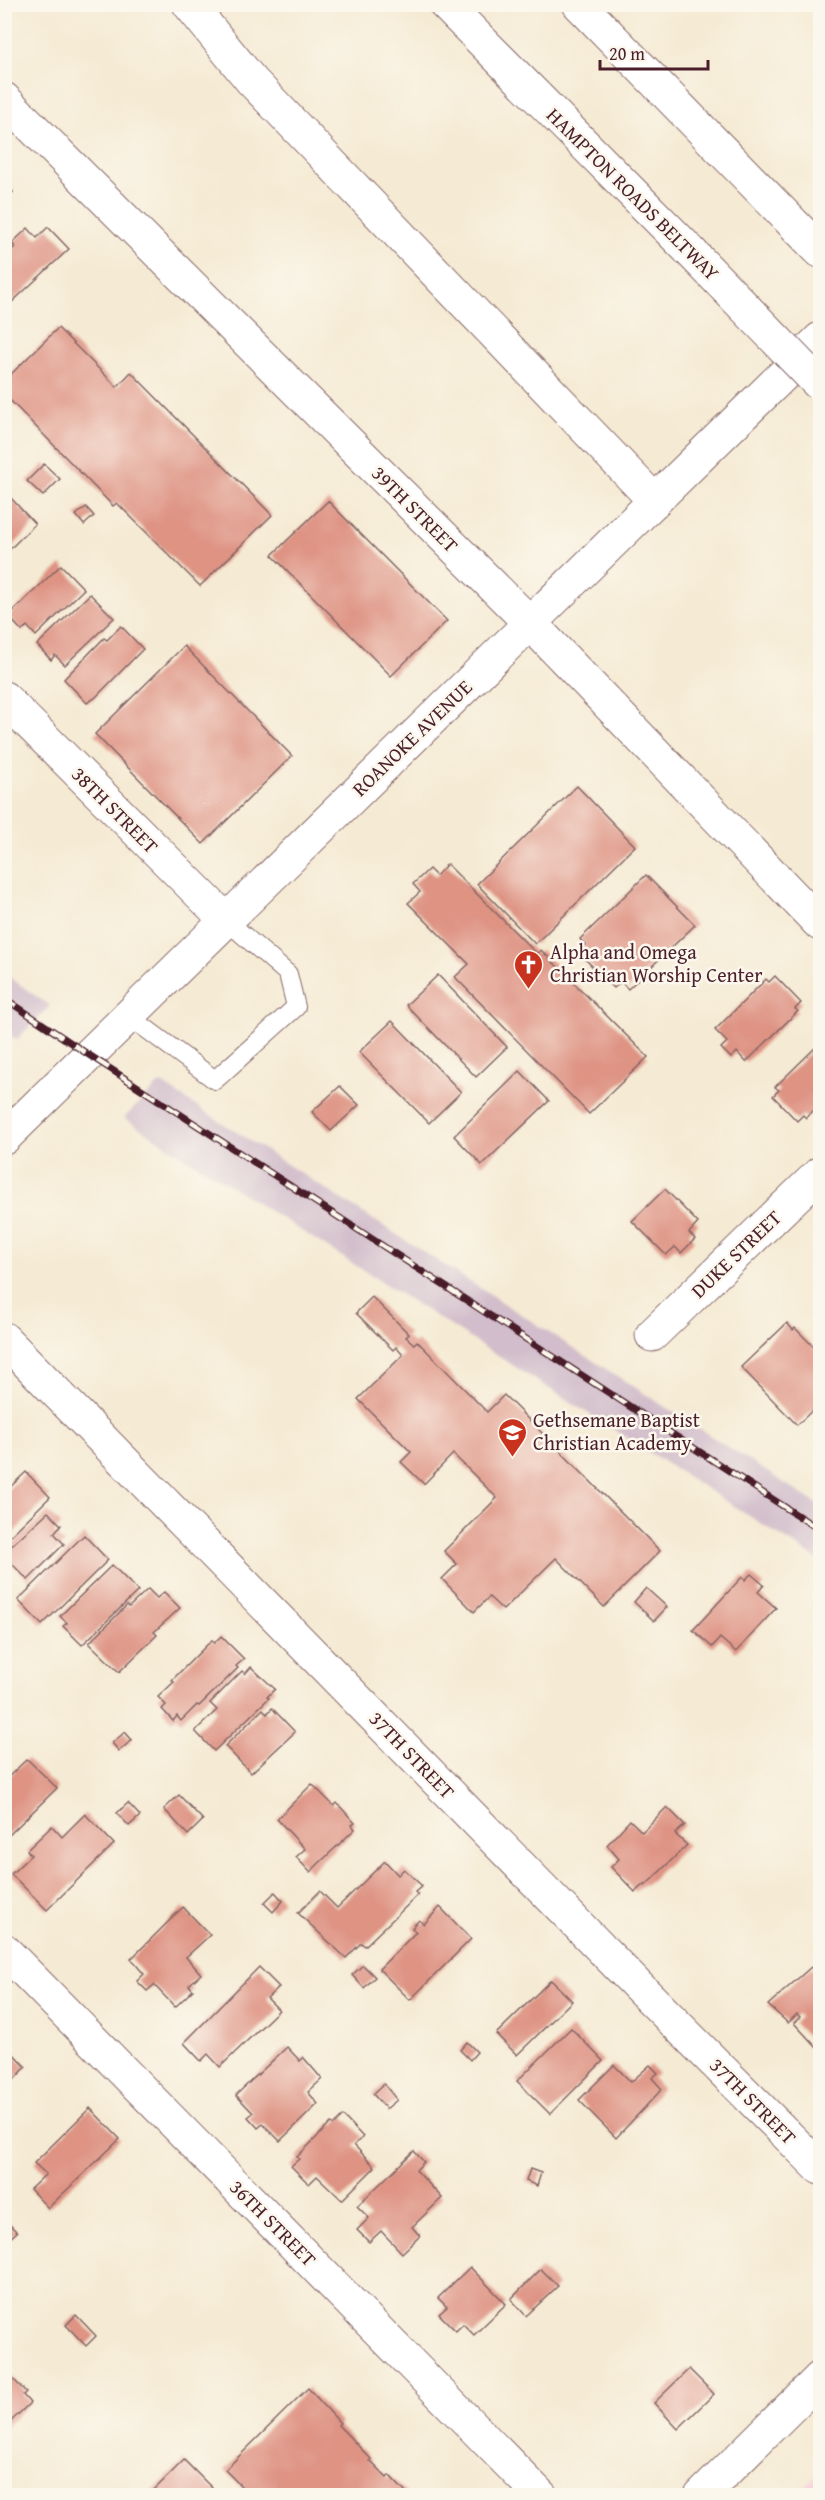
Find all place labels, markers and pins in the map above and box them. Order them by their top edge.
place label: Alpha and Omega Christian Worship Center [550,937,762,989]
church icon: Alpha and Omega Christian Worship Center [513,948,545,990]
place label: Gethsemane Baptist Christian Academy [533,1405,700,1457]
school or university icon: Gethsemane Baptist Christian Academy [496,1416,528,1458]

